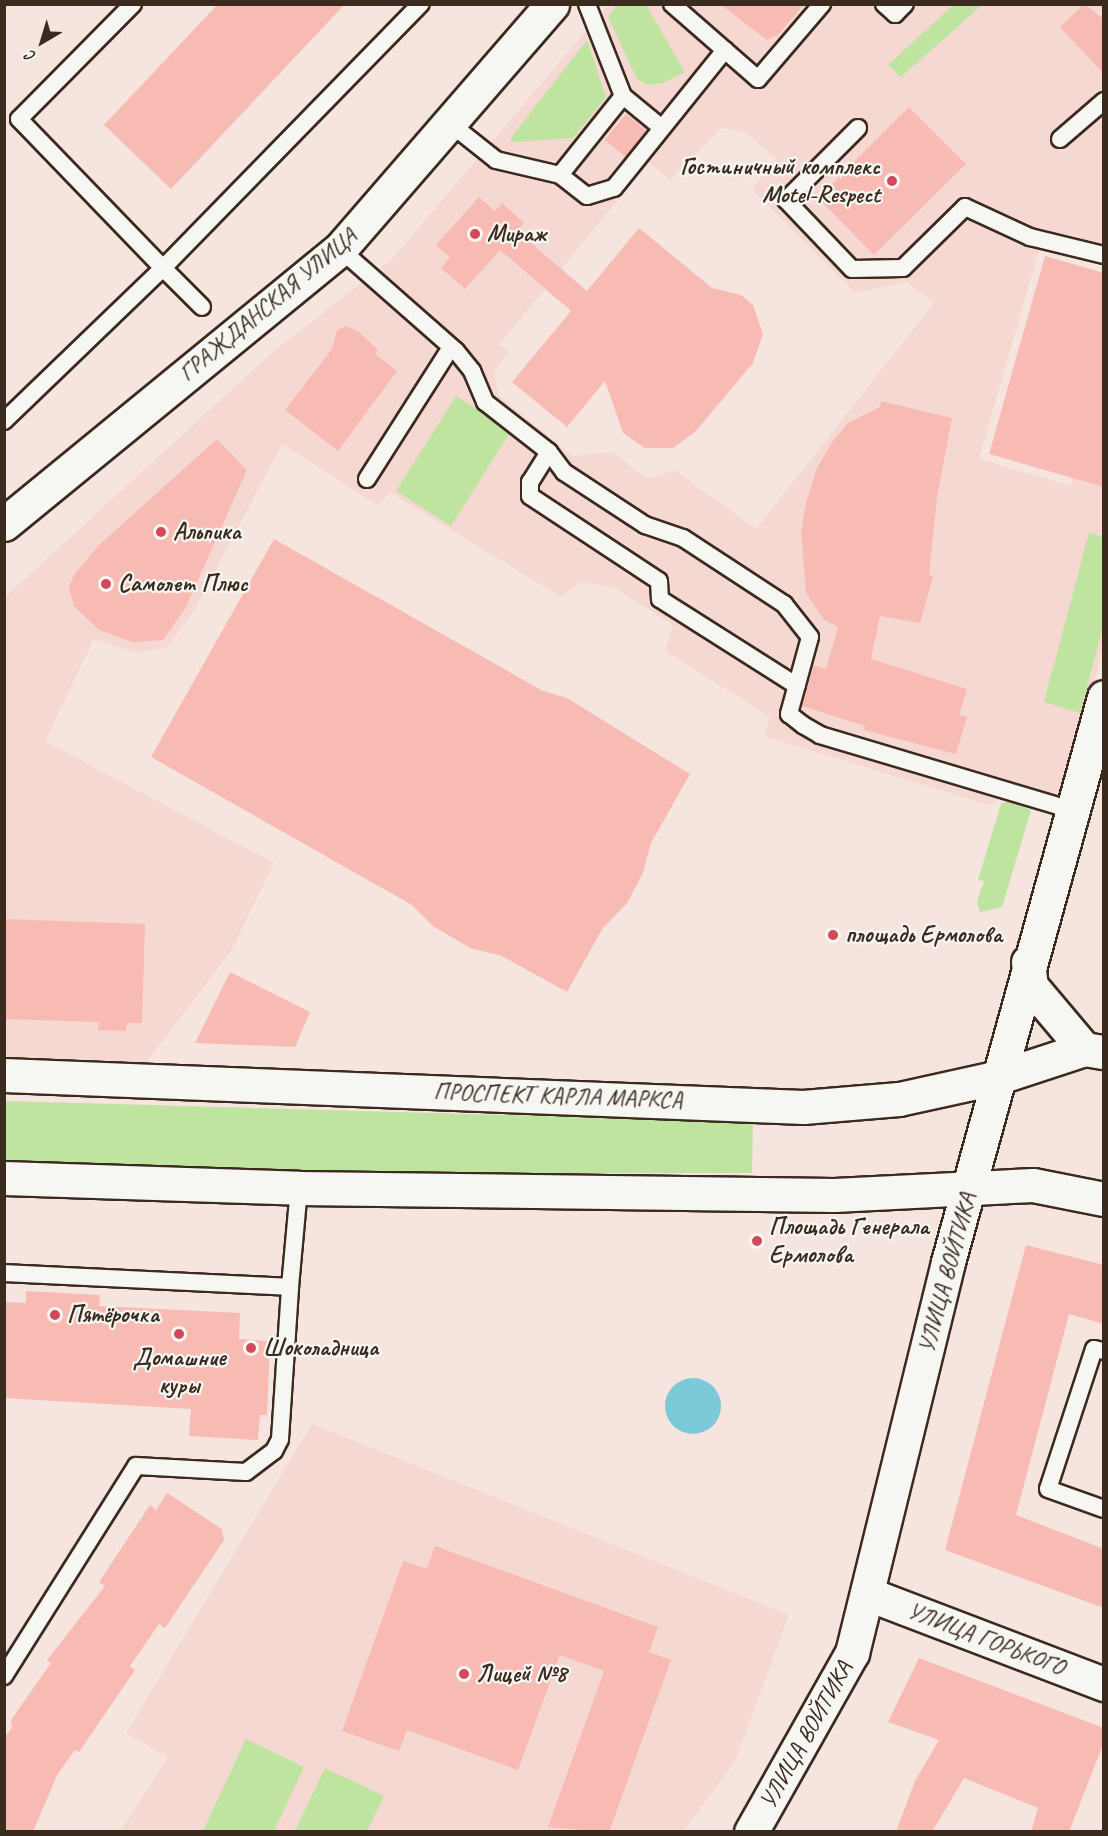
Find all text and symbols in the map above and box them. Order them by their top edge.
north arrow [12,12,72,72]
text: С [22,46,40,66]
place label: Гостиничный комплекс Motel-Respect [680,153,880,209]
marker: Гостиничный комплекс Motel-Respect [885,174,899,188]
place label: Мираж [487,220,546,248]
street label: ГРАЖДАНСКАЯ УЛИЦА [173,222,363,388]
marker: Мираж [468,227,482,241]
place label: Альпика [173,518,241,546]
marker: Альпика [154,525,168,539]
place label: Самолет Плюс [118,570,247,598]
marker: Самолет Плюс [99,577,113,591]
place label: площадь Ермолова [845,921,1004,949]
marker: площадь Ермолова [826,928,840,942]
street label: ПРОСПЕКТ КАРЛА МАРКСА [433,1077,683,1115]
street label: УЛИЦА ВОЙТИКА [912,1190,982,1356]
place label: Площадь Генерала Ермолова [769,1213,928,1269]
marker: Площадь Генерала Ермолова [750,1234,764,1248]
place label: Пятёрочка [67,1301,159,1329]
marker: Пятёрочка [48,1308,62,1322]
marker: Домашние куры [172,1327,186,1341]
place label: Шоколадница [263,1334,378,1362]
marker: Шоколадница [244,1341,258,1355]
place label: Домашние куры [133,1344,225,1400]
street label: УЛИЦА ГОРЬКОГО [903,1596,1069,1682]
street label: УЛИЦА ВОЙТИКА [754,1656,858,1814]
place label: Лицей №8 [476,1660,567,1688]
marker: Лицей №8 [457,1667,471,1681]

